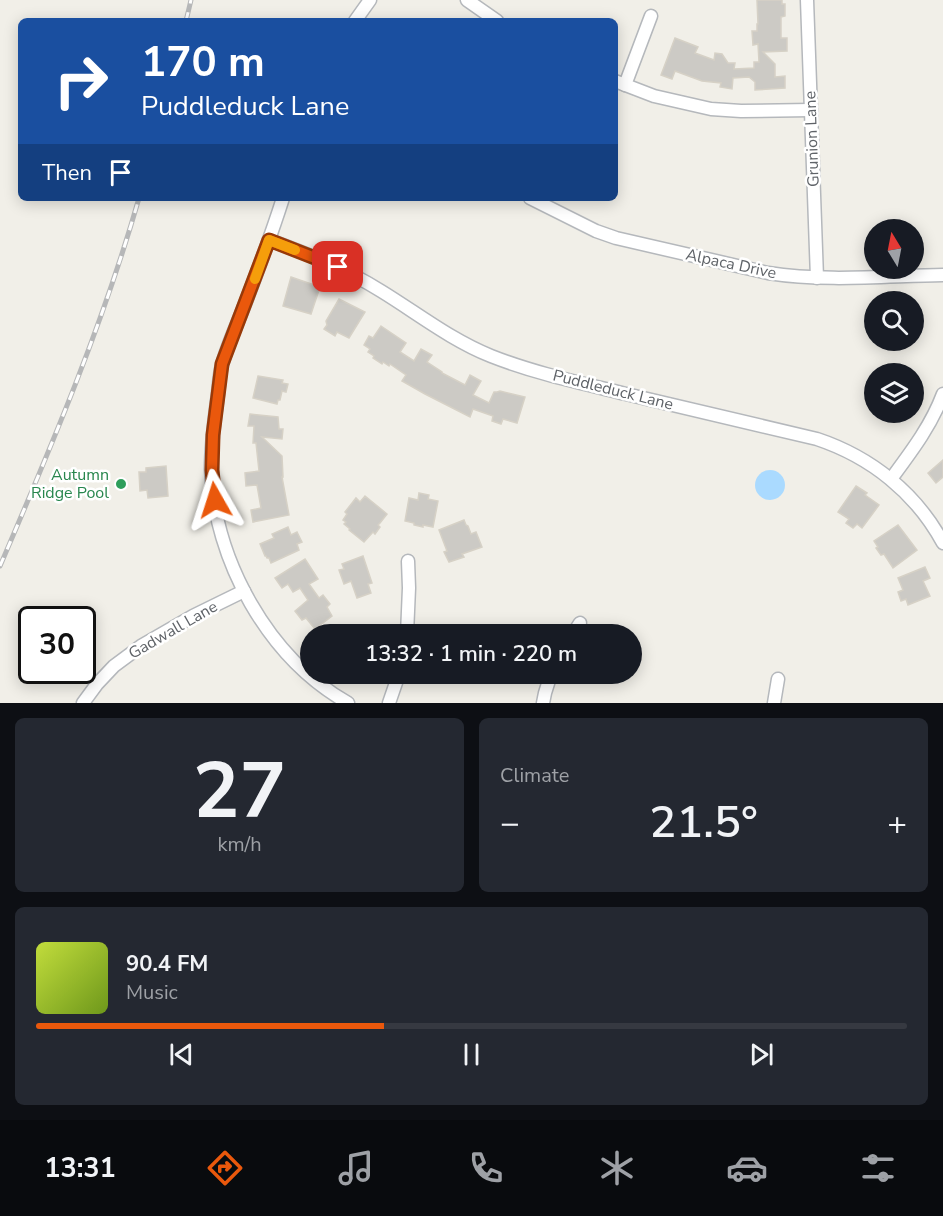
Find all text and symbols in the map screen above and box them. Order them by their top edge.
text: 170 m [141,34,265,91]
icon: right [42,42,120,120]
text: Puddleduck Lane [141,88,349,125]
street label: Grunion Lane [799,91,825,187]
icon: arrive [104,156,137,189]
text: Then [42,158,92,188]
north arrow [864,219,924,279]
map controls [864,219,924,423]
pin [312,241,363,292]
street label: Alpaca Drive [684,244,778,284]
icon: arrive [321,250,354,283]
button: search [864,291,924,351]
button: layers [864,363,924,423]
street label: Puddleduck Lane [550,364,676,416]
place label: Autumn Ridge Pool [31,464,109,504]
position arrow [183,468,247,532]
marker: Autumn Ridge Pool [114,477,128,491]
street label: Gadwall Lane [124,596,222,664]
speed limit sign: 30 [18,606,96,684]
text: 13:32 · 1 min · 220 m [365,639,577,669]
text: 27 [193,738,286,845]
text: Climate [500,762,569,789]
text: 21.5° [649,792,758,853]
text: − [500,801,520,846]
text: + [887,801,907,846]
text: km/h [217,831,262,858]
text: 90.4 FM [126,949,208,979]
text: Music [126,979,178,1006]
icon: previous [165,1038,198,1071]
icon: pause [455,1038,488,1071]
icon: next [745,1038,778,1071]
icon: directions [204,1147,246,1189]
icon: music [335,1147,377,1189]
icon: phone [465,1147,507,1189]
icon: climate [596,1147,638,1189]
icon: car [726,1147,768,1189]
icon: filters [857,1147,899,1189]
text: 13:31 [44,1150,116,1187]

